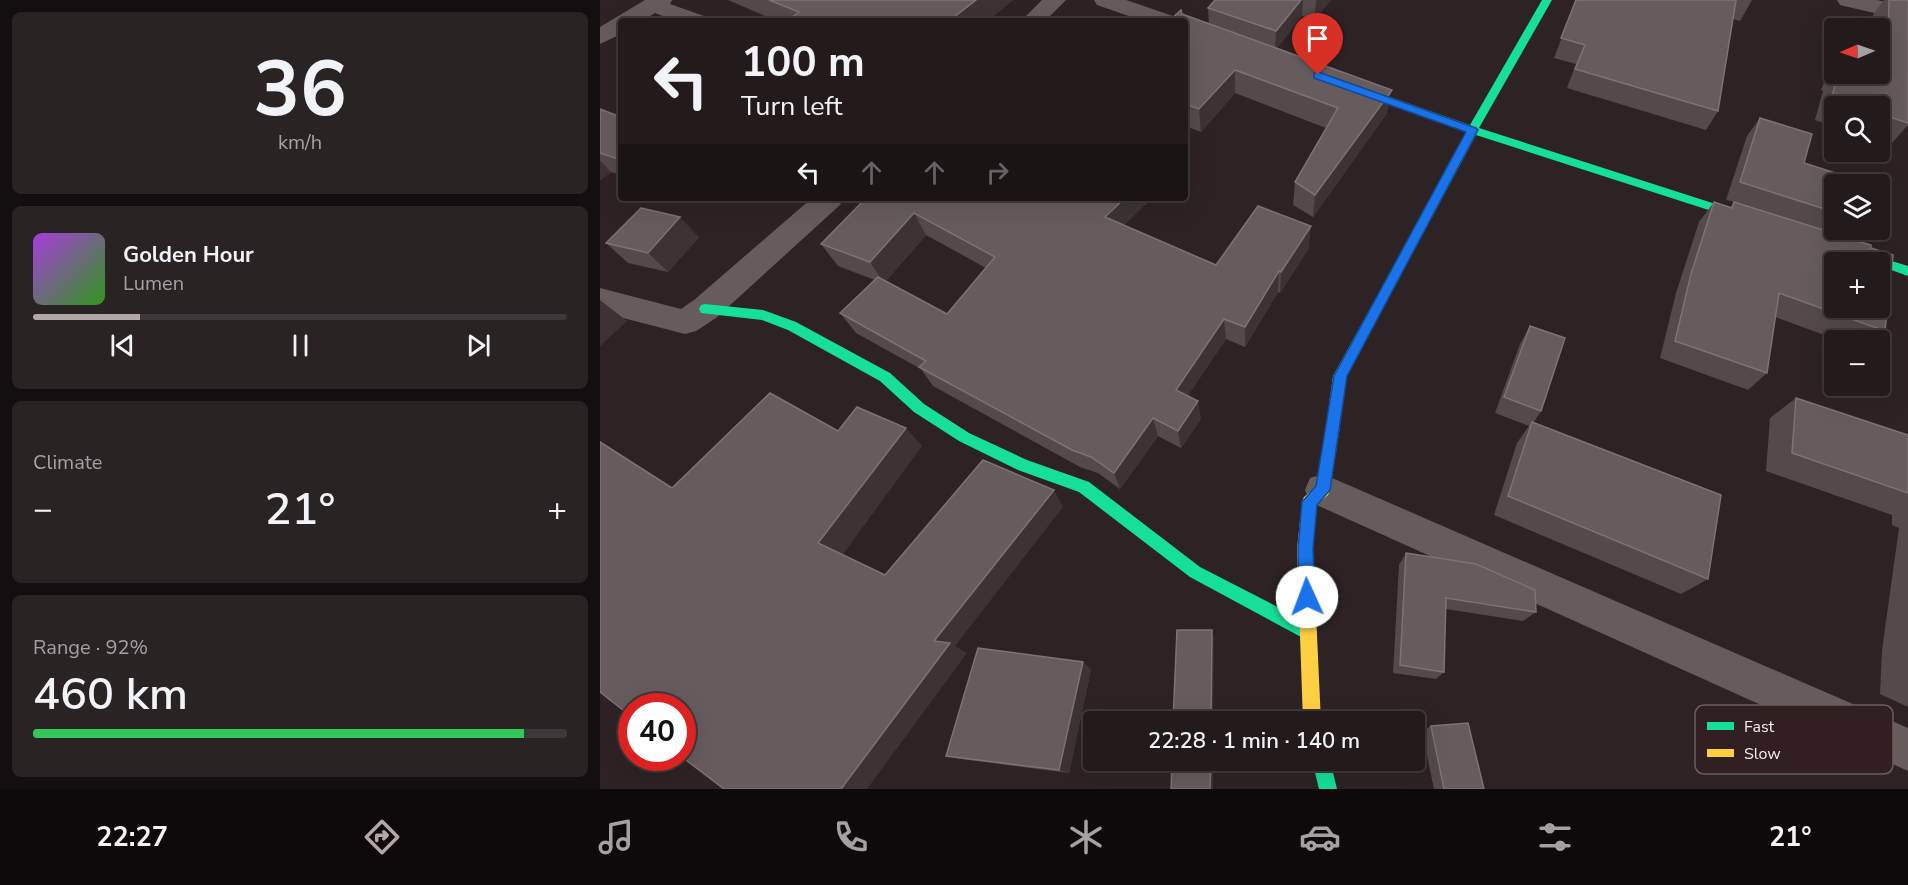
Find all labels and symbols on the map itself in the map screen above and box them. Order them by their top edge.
pin [1292,13,1343,75]
north arrow [1824,18,1890,84]
position arrow [1275,565,1339,629]
speed limit sign: 40 [618,693,696,771]
legend [1695,705,1893,774]
text: Fast [1744,716,1775,738]
text: Slow [1744,743,1781,765]

